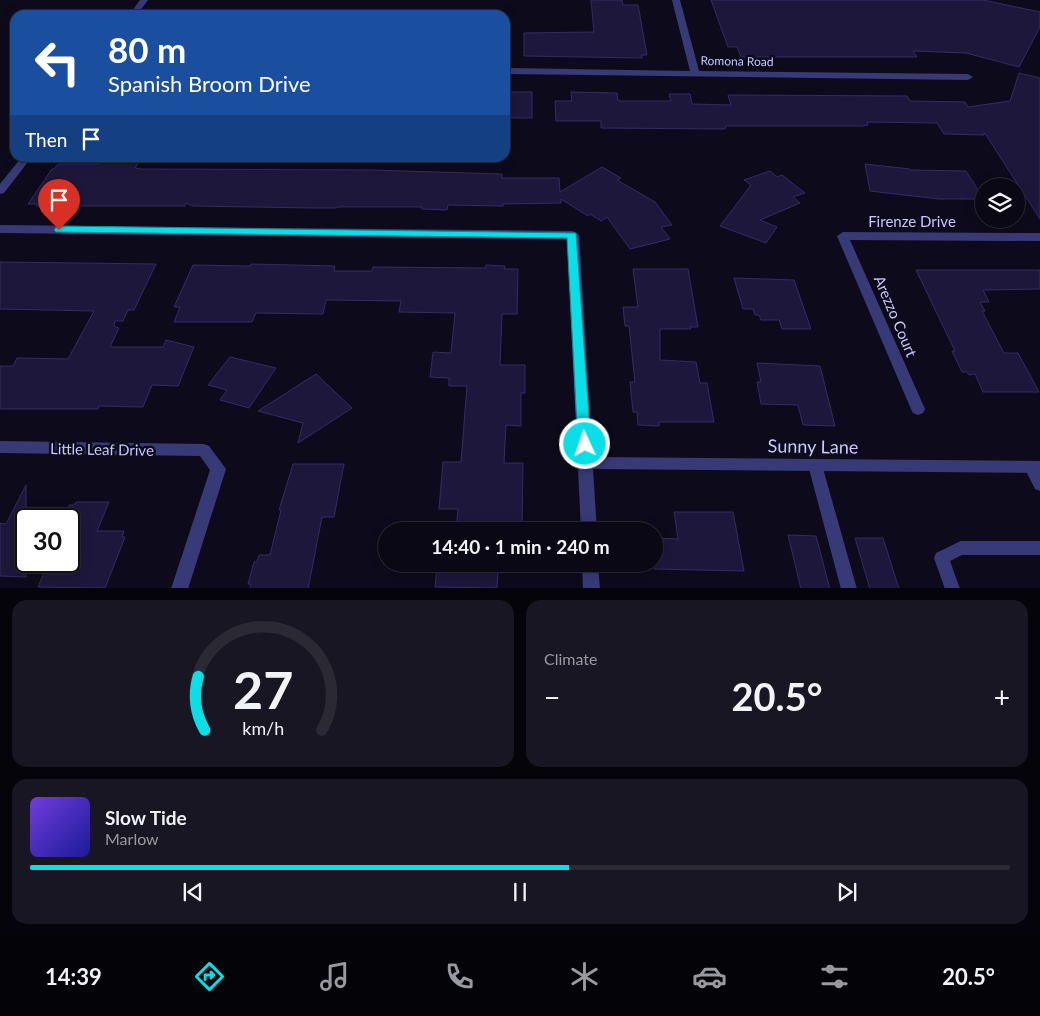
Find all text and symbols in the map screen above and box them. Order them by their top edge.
text: 80 m [108,28,186,70]
icon: left [25,30,90,95]
street label: Romona Road [700,53,774,69]
text: Spanish Broom Drive [108,70,311,97]
icon: arrive [77,125,105,153]
text: Then [25,128,67,151]
map controls [975,178,1025,228]
button: layers [975,178,1025,228]
pin [38,179,80,230]
icon: arrive [45,186,73,214]
street label: Firenze Drive [868,212,956,230]
street label: Arezzo Court [871,273,921,360]
position arrow [558,417,610,469]
street label: Sunny Lane [767,434,859,458]
street label: Little Leaf Drive [50,439,154,459]
speed limit sign: 30 [15,508,80,573]
text: 14:40 · 1 min · 240 m [431,535,610,558]
text: Climate [544,649,597,668]
text: 27 [233,658,293,720]
text: 20.5° [732,673,822,719]
text: − [544,680,560,714]
text: + [994,680,1010,714]
text: km/h [242,717,284,739]
text: Slow Tide [105,806,187,829]
text: Marlow [105,829,159,848]
icon: previous [179,878,207,906]
icon: pause [506,878,534,906]
icon: next [833,878,861,906]
icon: directions [192,959,227,994]
icon: music [317,959,352,994]
icon: phone [442,959,477,994]
icon: climate [567,959,602,994]
icon: car [692,959,727,994]
icon: filters [817,959,852,994]
text: 14:39 [45,963,102,990]
text: 20.5° [942,963,995,990]

